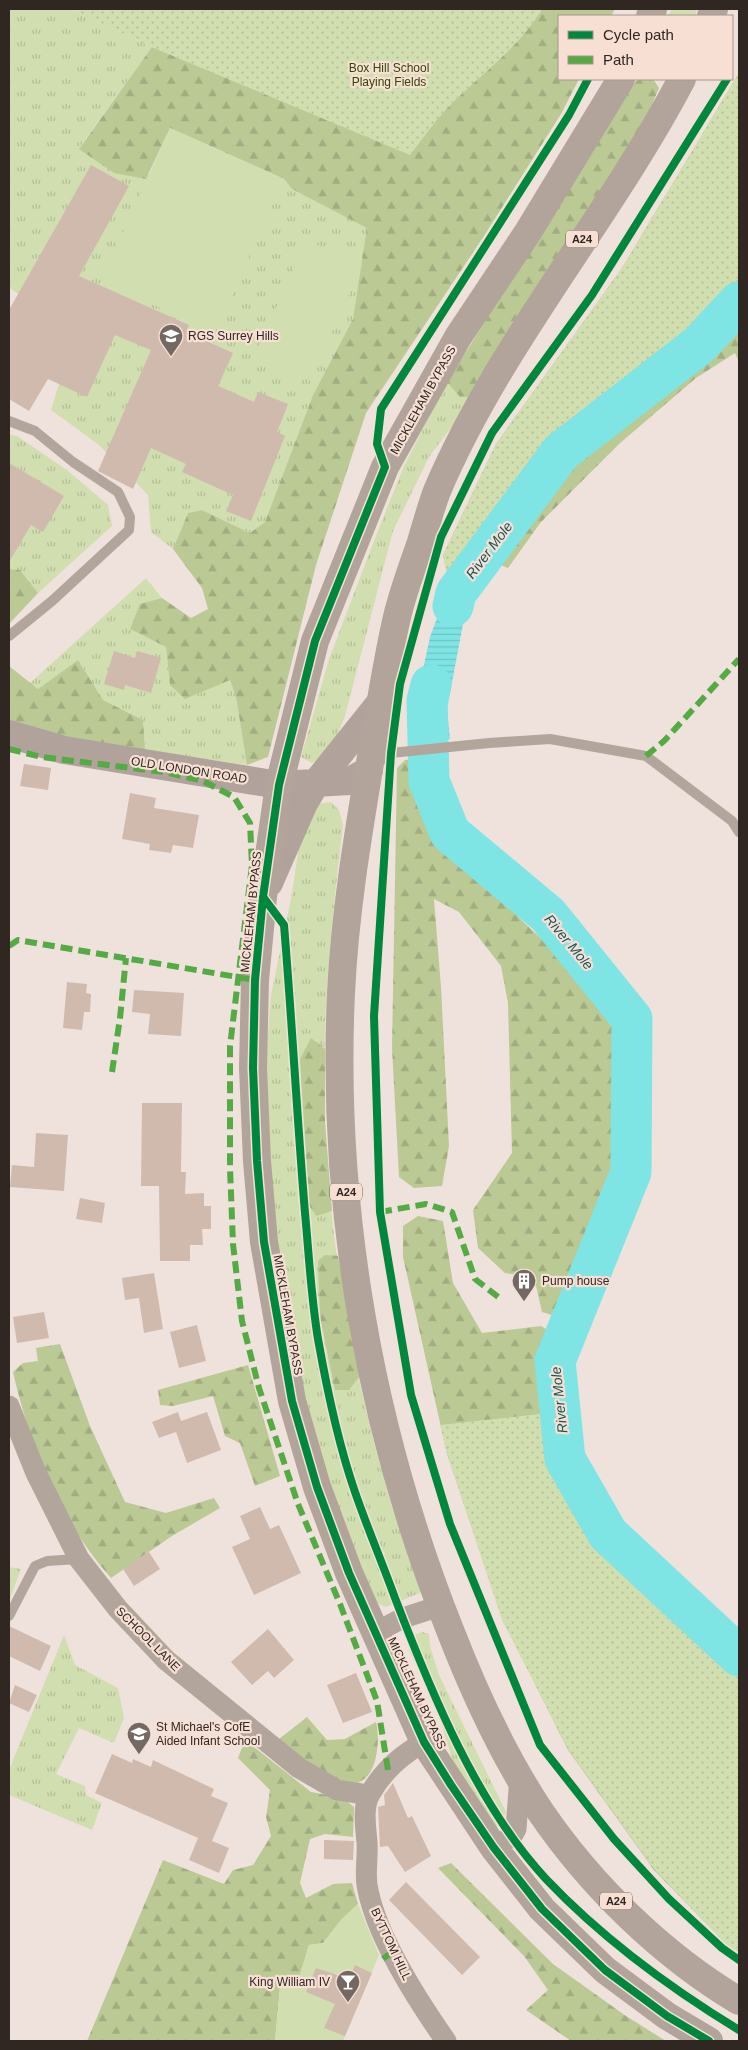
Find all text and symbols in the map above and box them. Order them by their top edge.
legend [558,15,733,80]
text: Cycle path [603,26,674,43]
text: Path [603,51,634,68]
park label: Box Hill School Playing Fields [349,61,429,89]
road number: A24 [566,230,598,248]
school or university icon: RGS Surrey Hills [158,323,184,357]
place label: RGS Surrey Hills [188,329,279,343]
street label: MICKLEHAM BYPASS [387,343,459,457]
water label: River Mole [462,518,516,582]
street label: OLD LONDON ROAD [130,754,248,786]
street label: MICKLEHAM BYPASS [238,851,264,973]
water label: River Mole [541,911,597,973]
road number: A24 [330,1184,362,1200]
street label: MICKLEHAM BYPASS [271,1254,305,1376]
building icon: Pump house [511,1268,537,1302]
place label: Pump house [542,1274,610,1288]
water label: River Mole [548,1366,570,1434]
street label: SCHOOL LANE [113,1604,183,1674]
street label: MICKLEHAM BYPASS [385,1635,449,1751]
place label: St Michael's CofE Aided Infant School [156,1720,260,1748]
school or university icon: St Michael's CofE Aided Infant School [126,1721,152,1755]
road number: A24 [600,1892,632,1910]
street label: BYTTOM HILL [368,1905,414,1983]
bar icon: King William IV [335,1969,361,2003]
place label: King William IV [249,1975,330,1989]

